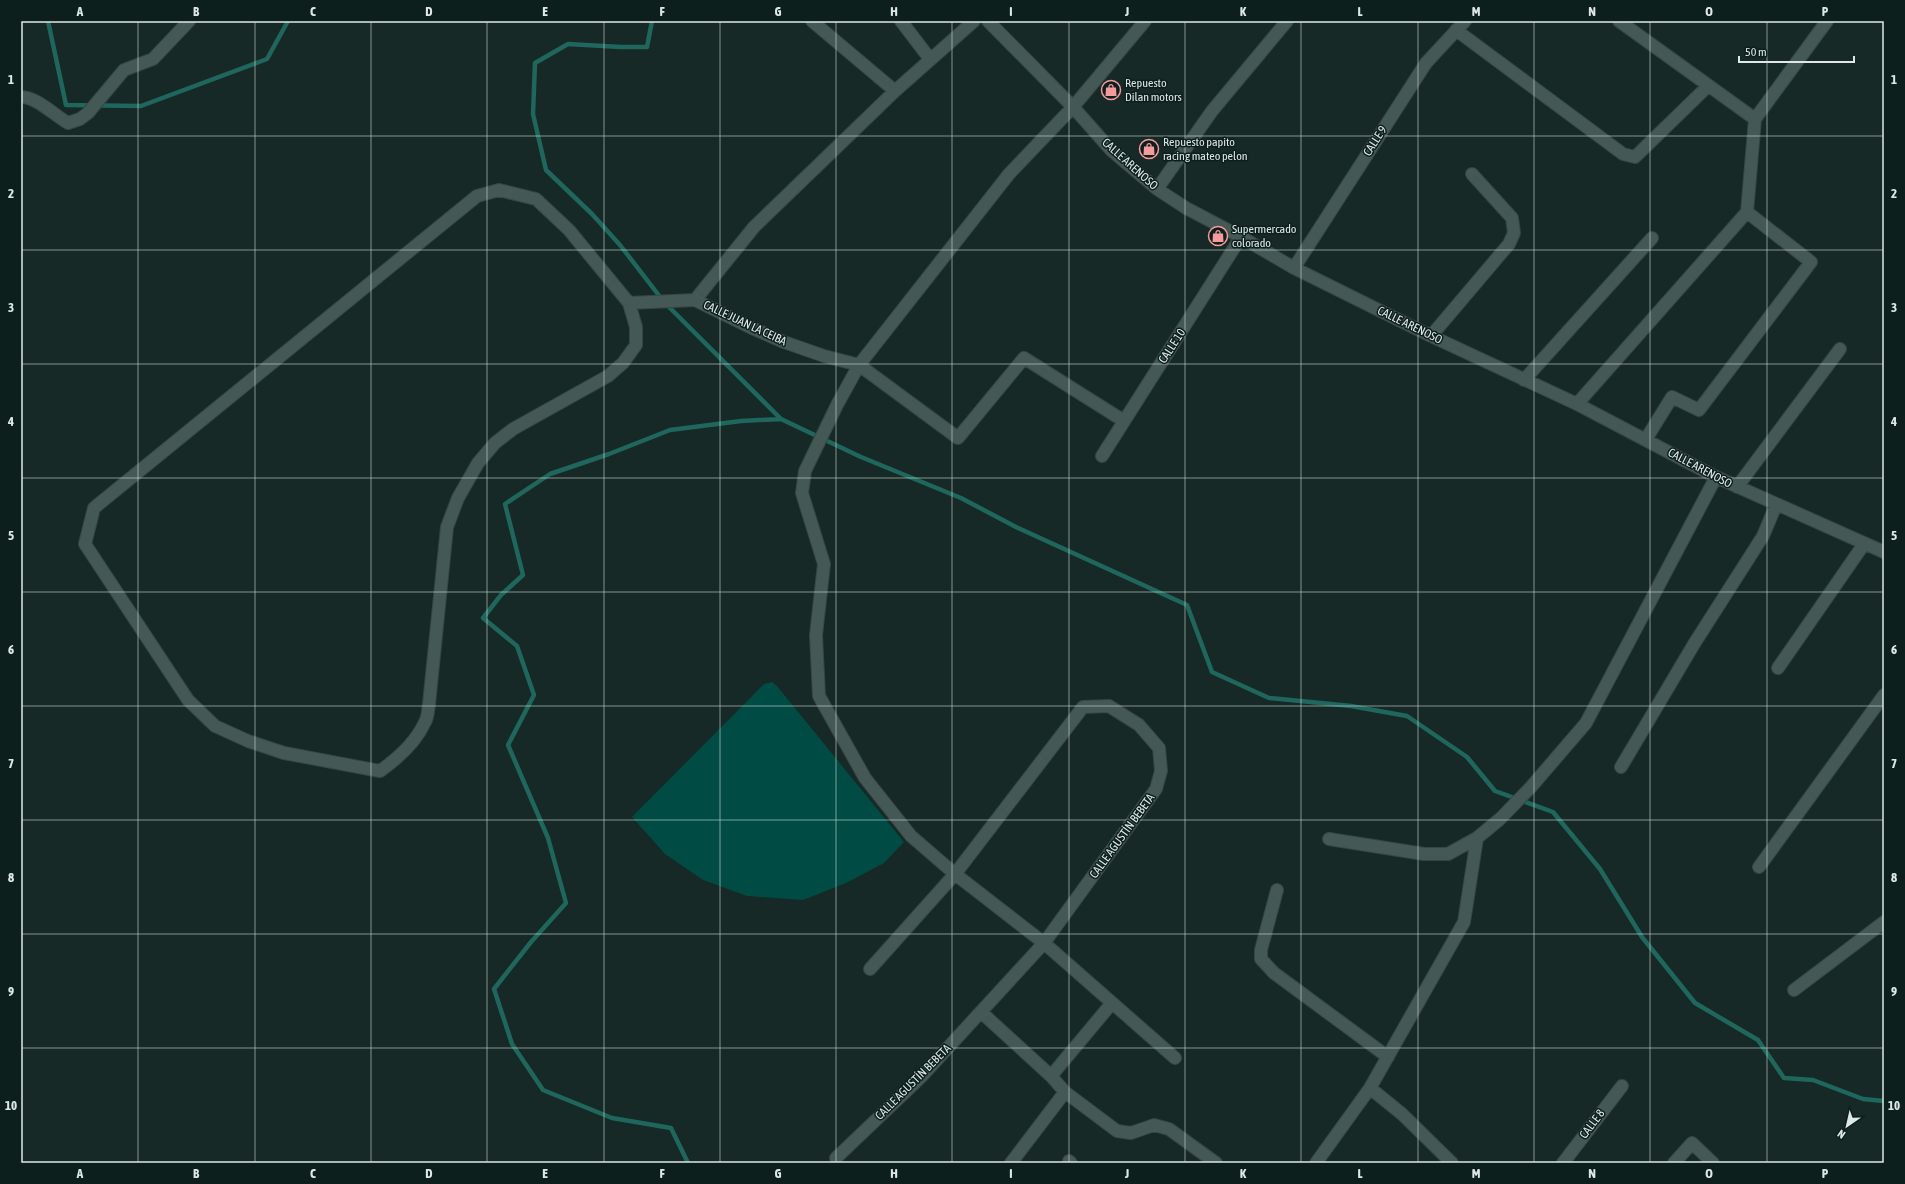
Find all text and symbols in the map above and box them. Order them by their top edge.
text: A [76,4,84,19]
text: B [193,4,200,19]
text: C [310,4,316,19]
text: D [425,4,433,19]
text: E [542,4,548,19]
text: F [659,4,665,19]
text: G [775,4,782,19]
text: H [890,4,898,19]
text: I [1009,4,1013,19]
text: J [1124,4,1129,19]
text: K [1240,4,1247,19]
text: L [1357,4,1363,19]
text: M [1472,4,1481,19]
text: N [1588,4,1596,19]
text: O [1705,4,1713,19]
text: P [1822,4,1829,19]
scale bar [1739,38,1854,64]
text: 50 m [1745,45,1767,59]
text: 1 [8,72,14,87]
text: 1 [1891,72,1897,87]
place label: Repuesto Dilan motors [1125,76,1182,104]
shop icon: Repuesto Dilan motors [1100,79,1122,101]
street label: CALLE 9 [1360,123,1390,159]
street label: CALLE ARENOSO [1099,135,1161,193]
place label: Repuesto papito racing mateo pelon [1163,135,1248,163]
shop icon: Repuesto papito racing mateo pelon [1138,138,1160,160]
text: 2 [8,186,14,201]
text: 2 [1891,186,1897,201]
place label: Supermercado colorado [1232,222,1297,250]
shop icon: Supermercado colorado [1207,225,1229,247]
street label: CALLE JUAN LA CEIBA [701,298,789,348]
text: 3 [8,300,14,315]
text: 3 [1891,300,1897,315]
street label: CALLE ARENOSO [1375,303,1445,347]
street label: CALLE 10 [1156,326,1189,366]
text: 4 [7,414,14,429]
text: 4 [1890,414,1897,429]
street label: CALLE ARENOSO [1666,445,1734,491]
text: 5 [8,528,14,543]
text: 5 [1891,528,1897,543]
text: 6 [8,642,14,657]
text: 6 [1891,642,1897,657]
text: 7 [8,756,14,771]
text: 7 [1891,756,1897,771]
street label: CALLE AGUSTÍN BEBETA [1087,791,1157,881]
text: 8 [8,870,14,885]
text: 8 [1891,870,1897,885]
text: 9 [8,984,14,999]
text: 9 [1891,984,1897,999]
street label: CALLE AGUSTÍN BEBETA [872,1041,954,1123]
text: 10 [5,1098,17,1113]
text: 10 [1888,1098,1900,1113]
street label: CALLE 8 [1576,1106,1608,1141]
north arrow [1827,1106,1867,1146]
text: N [1835,1127,1847,1141]
text: A [76,1166,84,1181]
text: B [193,1166,200,1181]
text: C [310,1166,316,1181]
text: D [425,1166,433,1181]
text: E [542,1166,548,1181]
text: F [659,1166,665,1181]
text: G [775,1166,782,1181]
text: H [890,1166,898,1181]
text: I [1009,1166,1013,1181]
text: J [1124,1166,1129,1181]
text: K [1240,1166,1247,1181]
text: L [1357,1166,1363,1181]
text: M [1472,1166,1481,1181]
text: N [1588,1166,1596,1181]
text: O [1705,1166,1713,1181]
text: P [1822,1166,1829,1181]

